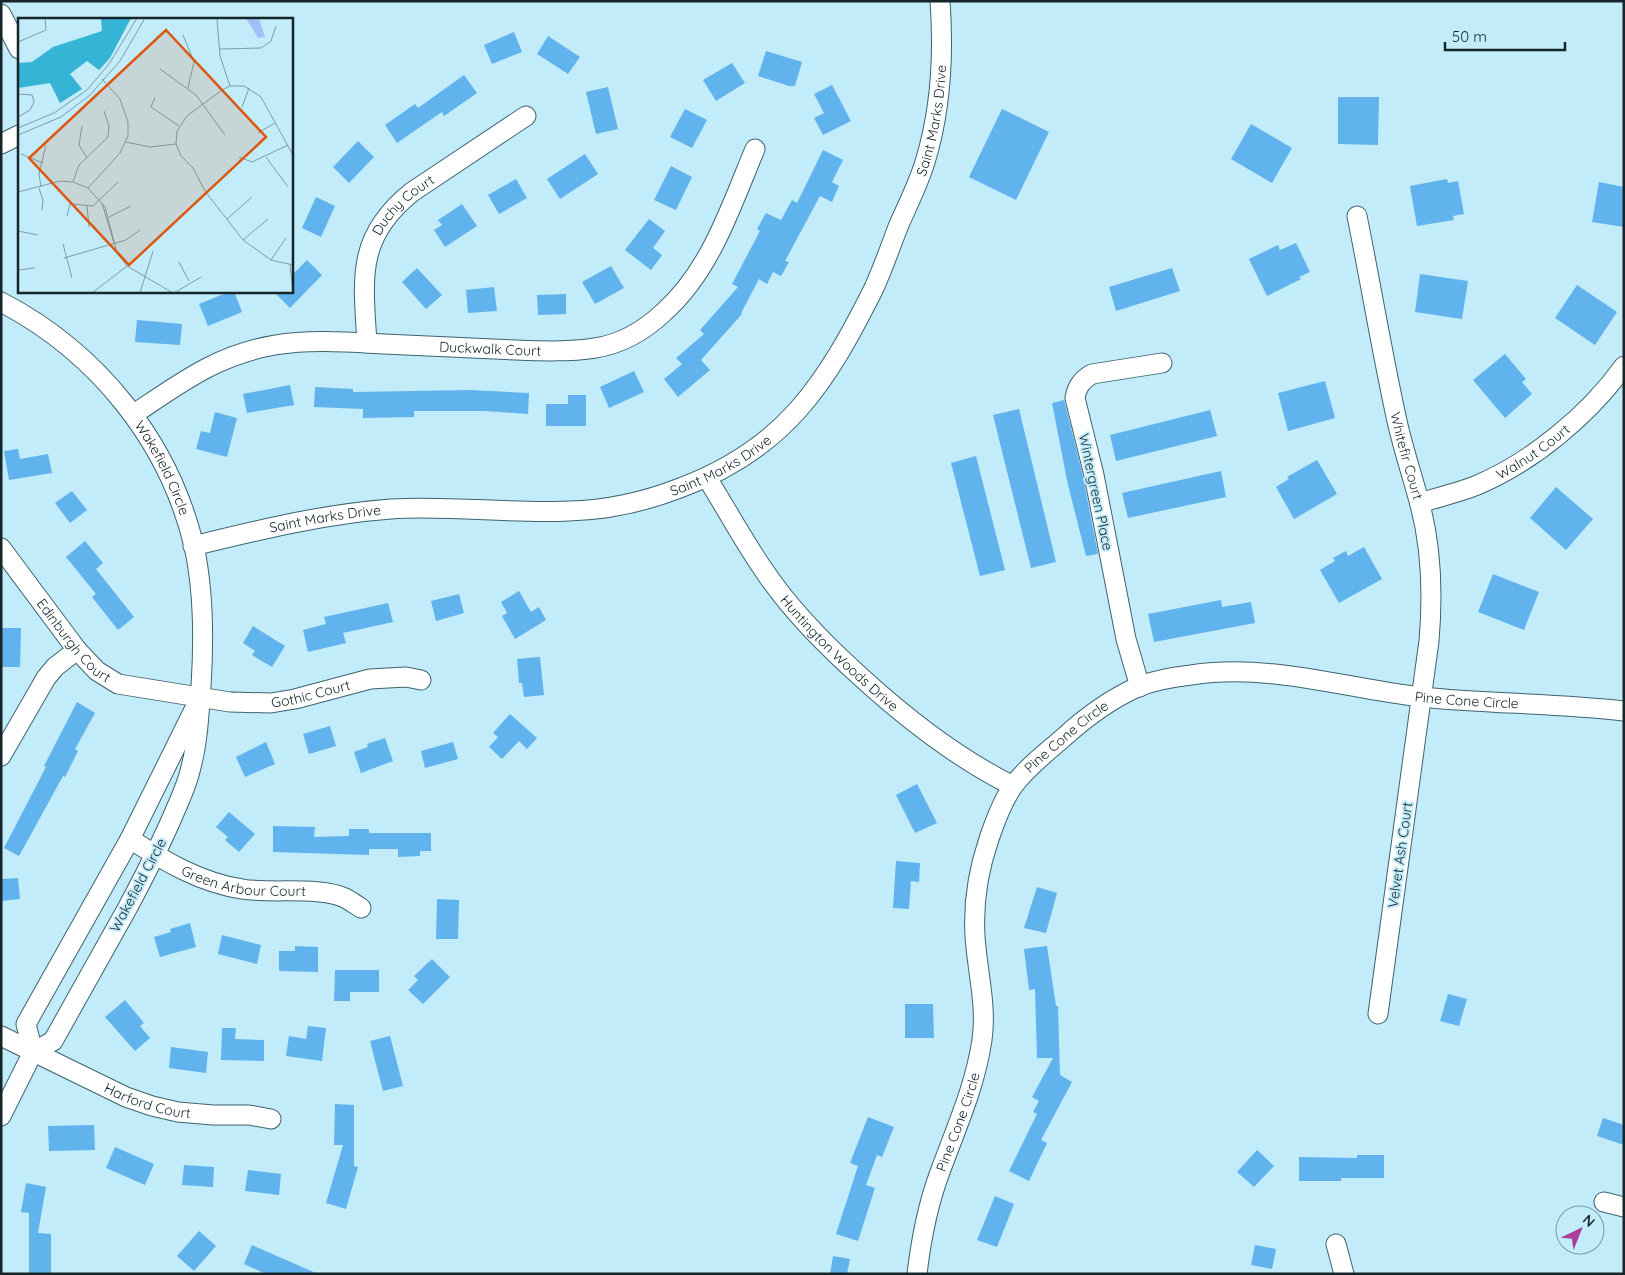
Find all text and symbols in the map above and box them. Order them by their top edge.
inset map [18,18,292,292]
scale bar [1445,20,1565,52]
text: 50 m [1452,27,1487,46]
street label: Saint Marks Drive [912,64,950,178]
street label: Duchy Court [368,171,438,239]
street label: Duckwalk Court [439,338,542,360]
street label: Whitefir Court [1386,410,1427,502]
street label: Wakefield Circle [131,417,193,518]
street label: Walnut Court [1493,420,1574,484]
street label: Saint Marks Drive [667,431,775,500]
street label: Wintergreen Place [1075,432,1117,552]
street label: Saint Marks Drive [268,501,382,537]
street label: Huntington Woods Drive [776,591,902,715]
street label: Edinburgh Court [33,595,114,686]
street label: Gothic Court [270,676,352,712]
street label: Pine Cone Circle [1414,687,1519,712]
street label: Pine Cone Circle [1020,696,1112,777]
street label: Velvet Ash Court [1384,801,1416,909]
street label: Wakefield Circle [106,835,170,935]
street label: Green Arbour Court [178,861,306,900]
street label: Pine Cone Circle [932,1070,984,1174]
street label: Harford Court [101,1079,192,1122]
north arrow [1555,1205,1605,1255]
text: N [1579,1210,1599,1231]

